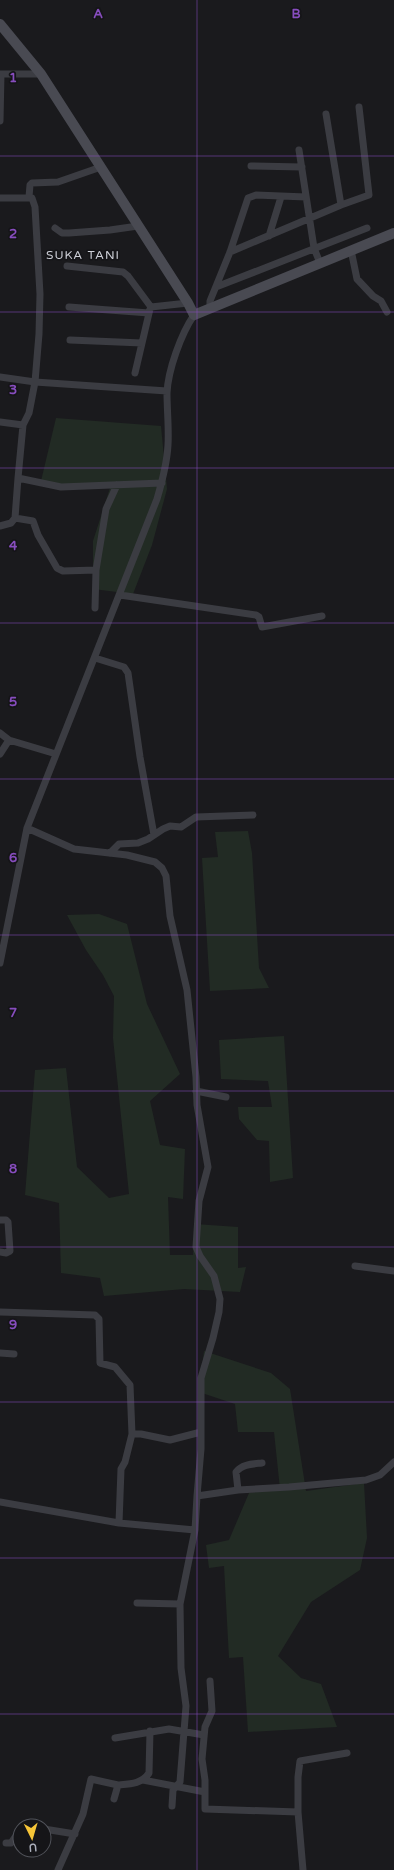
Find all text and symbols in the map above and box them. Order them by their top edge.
text: A [93,6,103,22]
text: B [291,6,301,22]
text: 1 [9,70,17,86]
text: 2 [9,226,17,242]
district label: SUKA TANI [46,248,120,262]
text: 3 [9,382,17,398]
text: 4 [9,538,18,554]
text: 5 [9,694,17,710]
text: 6 [9,850,17,866]
text: 7 [9,1005,17,1021]
text: 8 [9,1161,17,1177]
text: 9 [9,1317,17,1333]
north arrow [12,1818,52,1858]
text: U [28,1841,38,1854]

